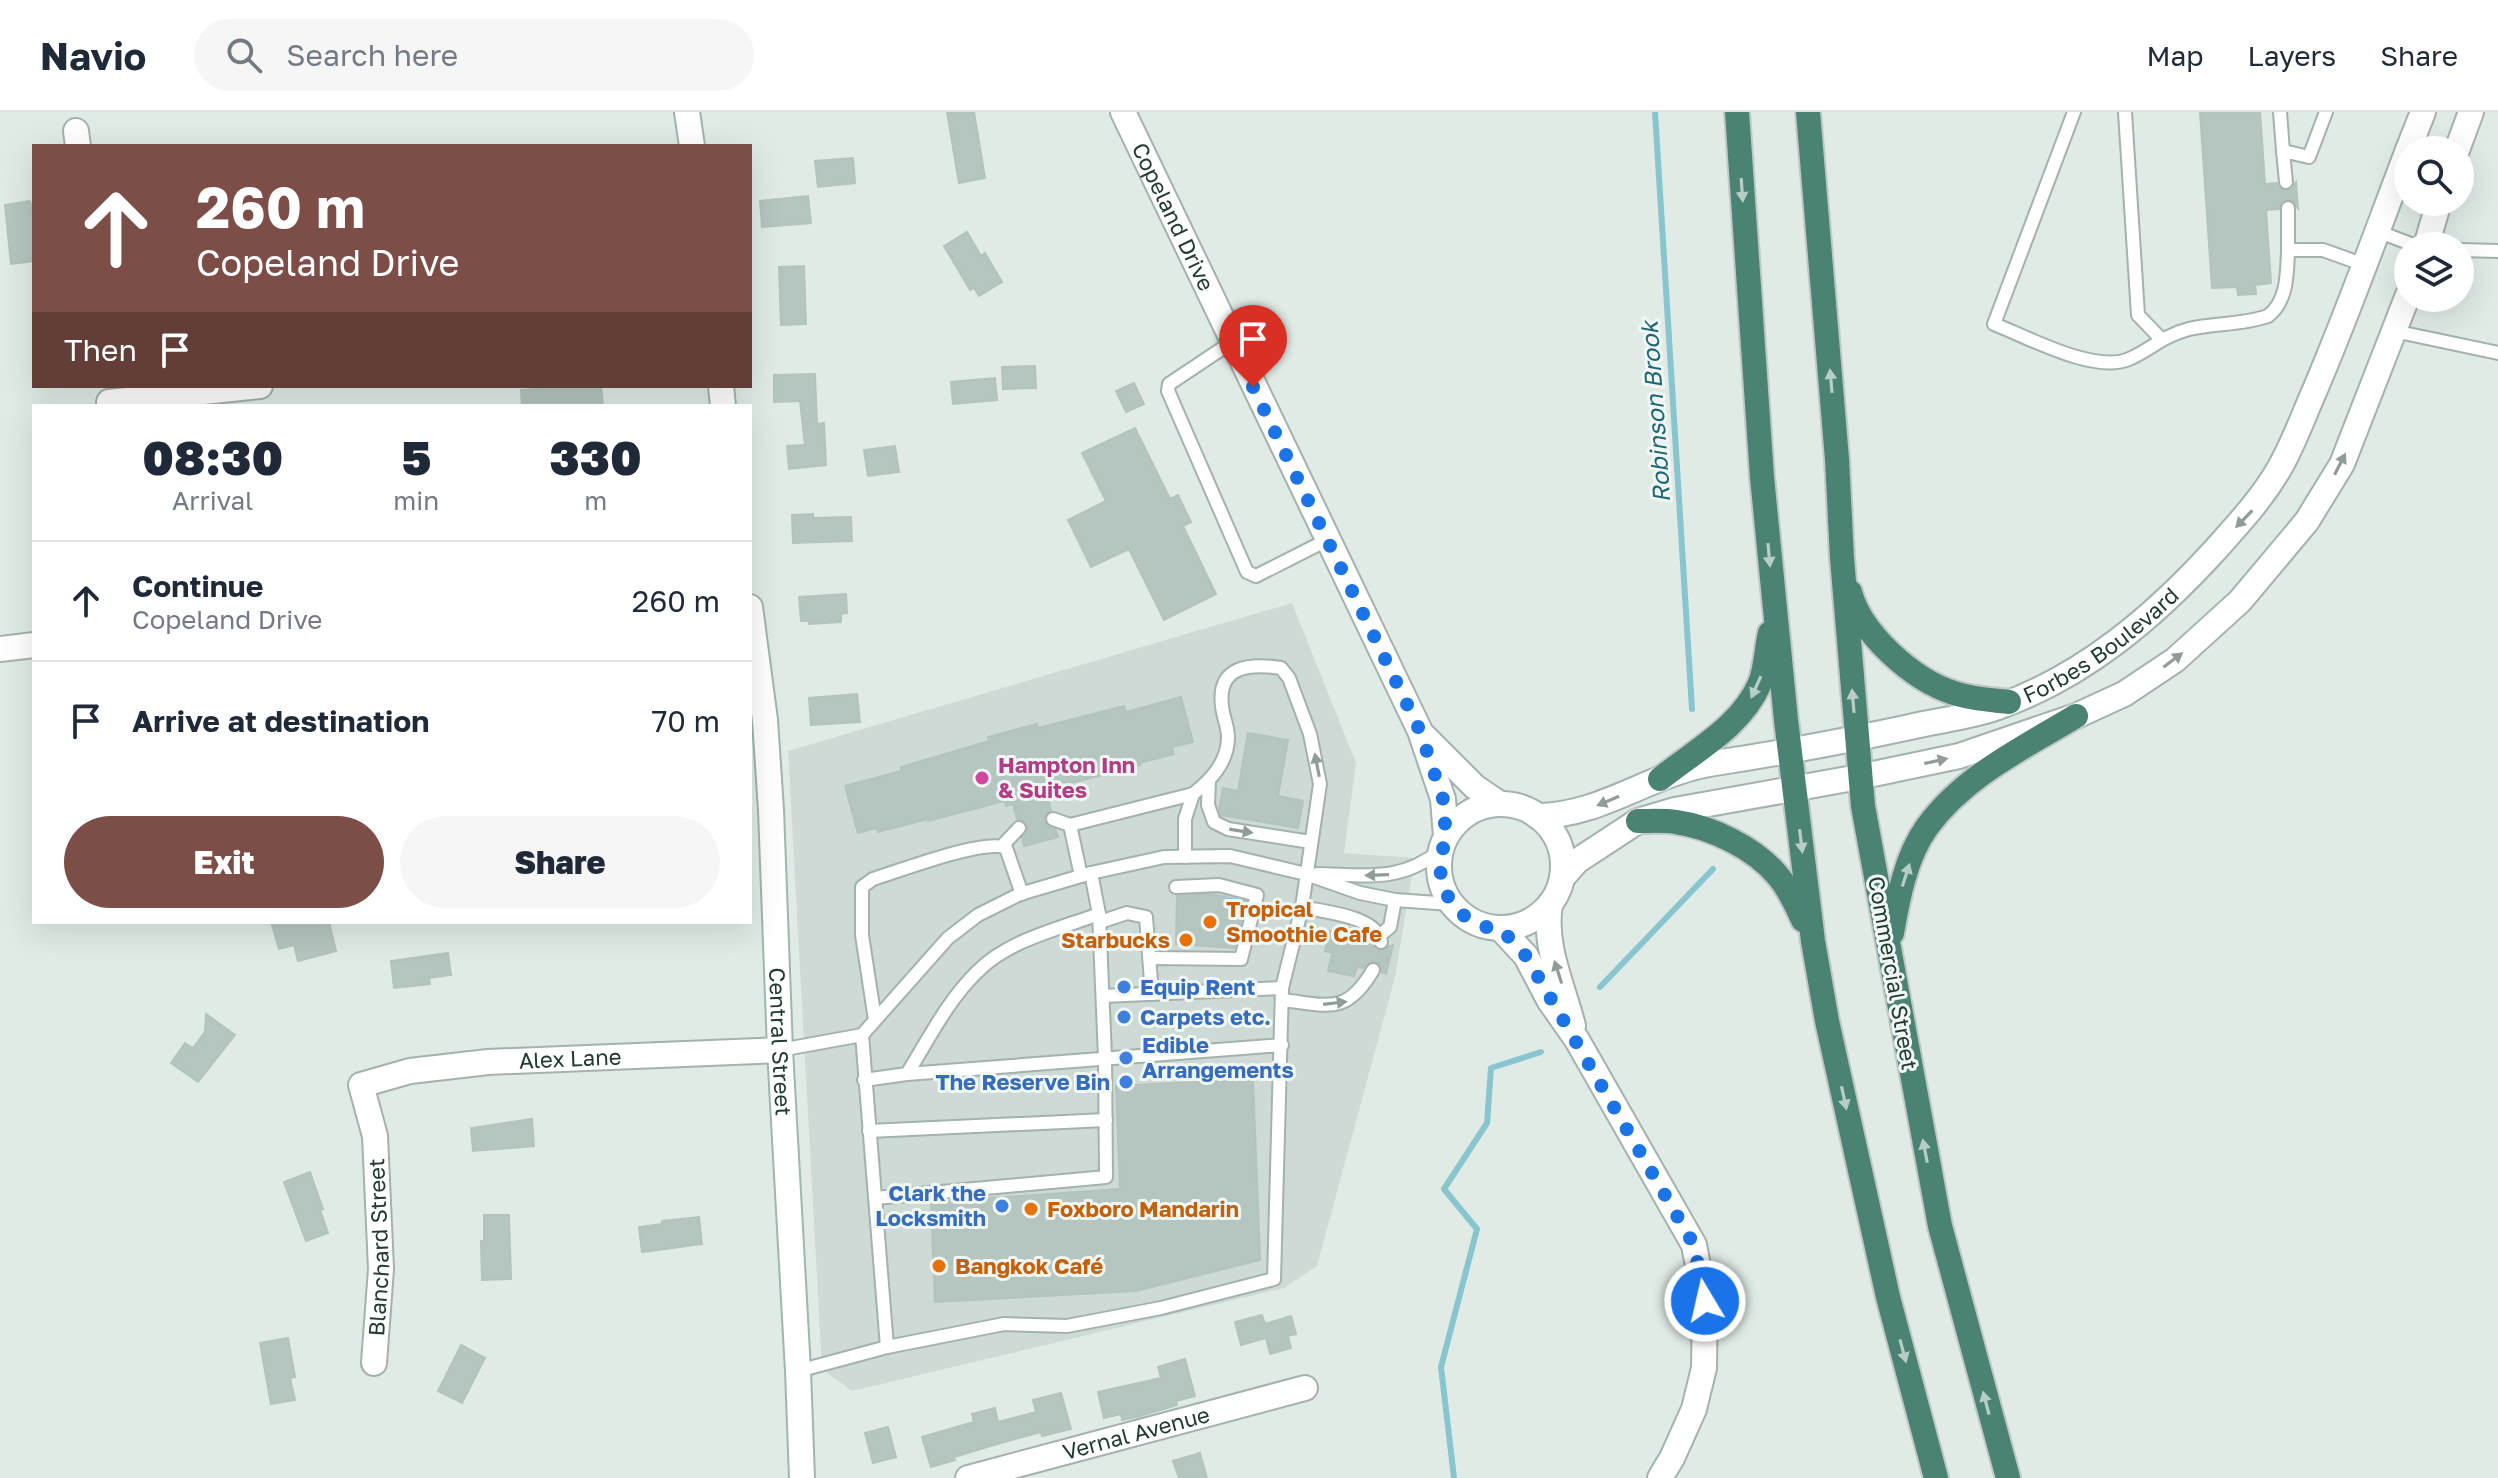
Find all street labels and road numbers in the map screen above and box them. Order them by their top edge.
street label: Copeland Drive [1127,138,1221,295]
street label: Forbes Boulevard [2018,581,2184,708]
street label: Commercial Street [1863,874,1924,1072]
street label: Central Street [764,967,798,1116]
street label: Alex Lane [518,1043,622,1074]
street label: Blanchard Street [362,1158,394,1337]
street label: Vernal Avenue [1060,1400,1212,1465]

